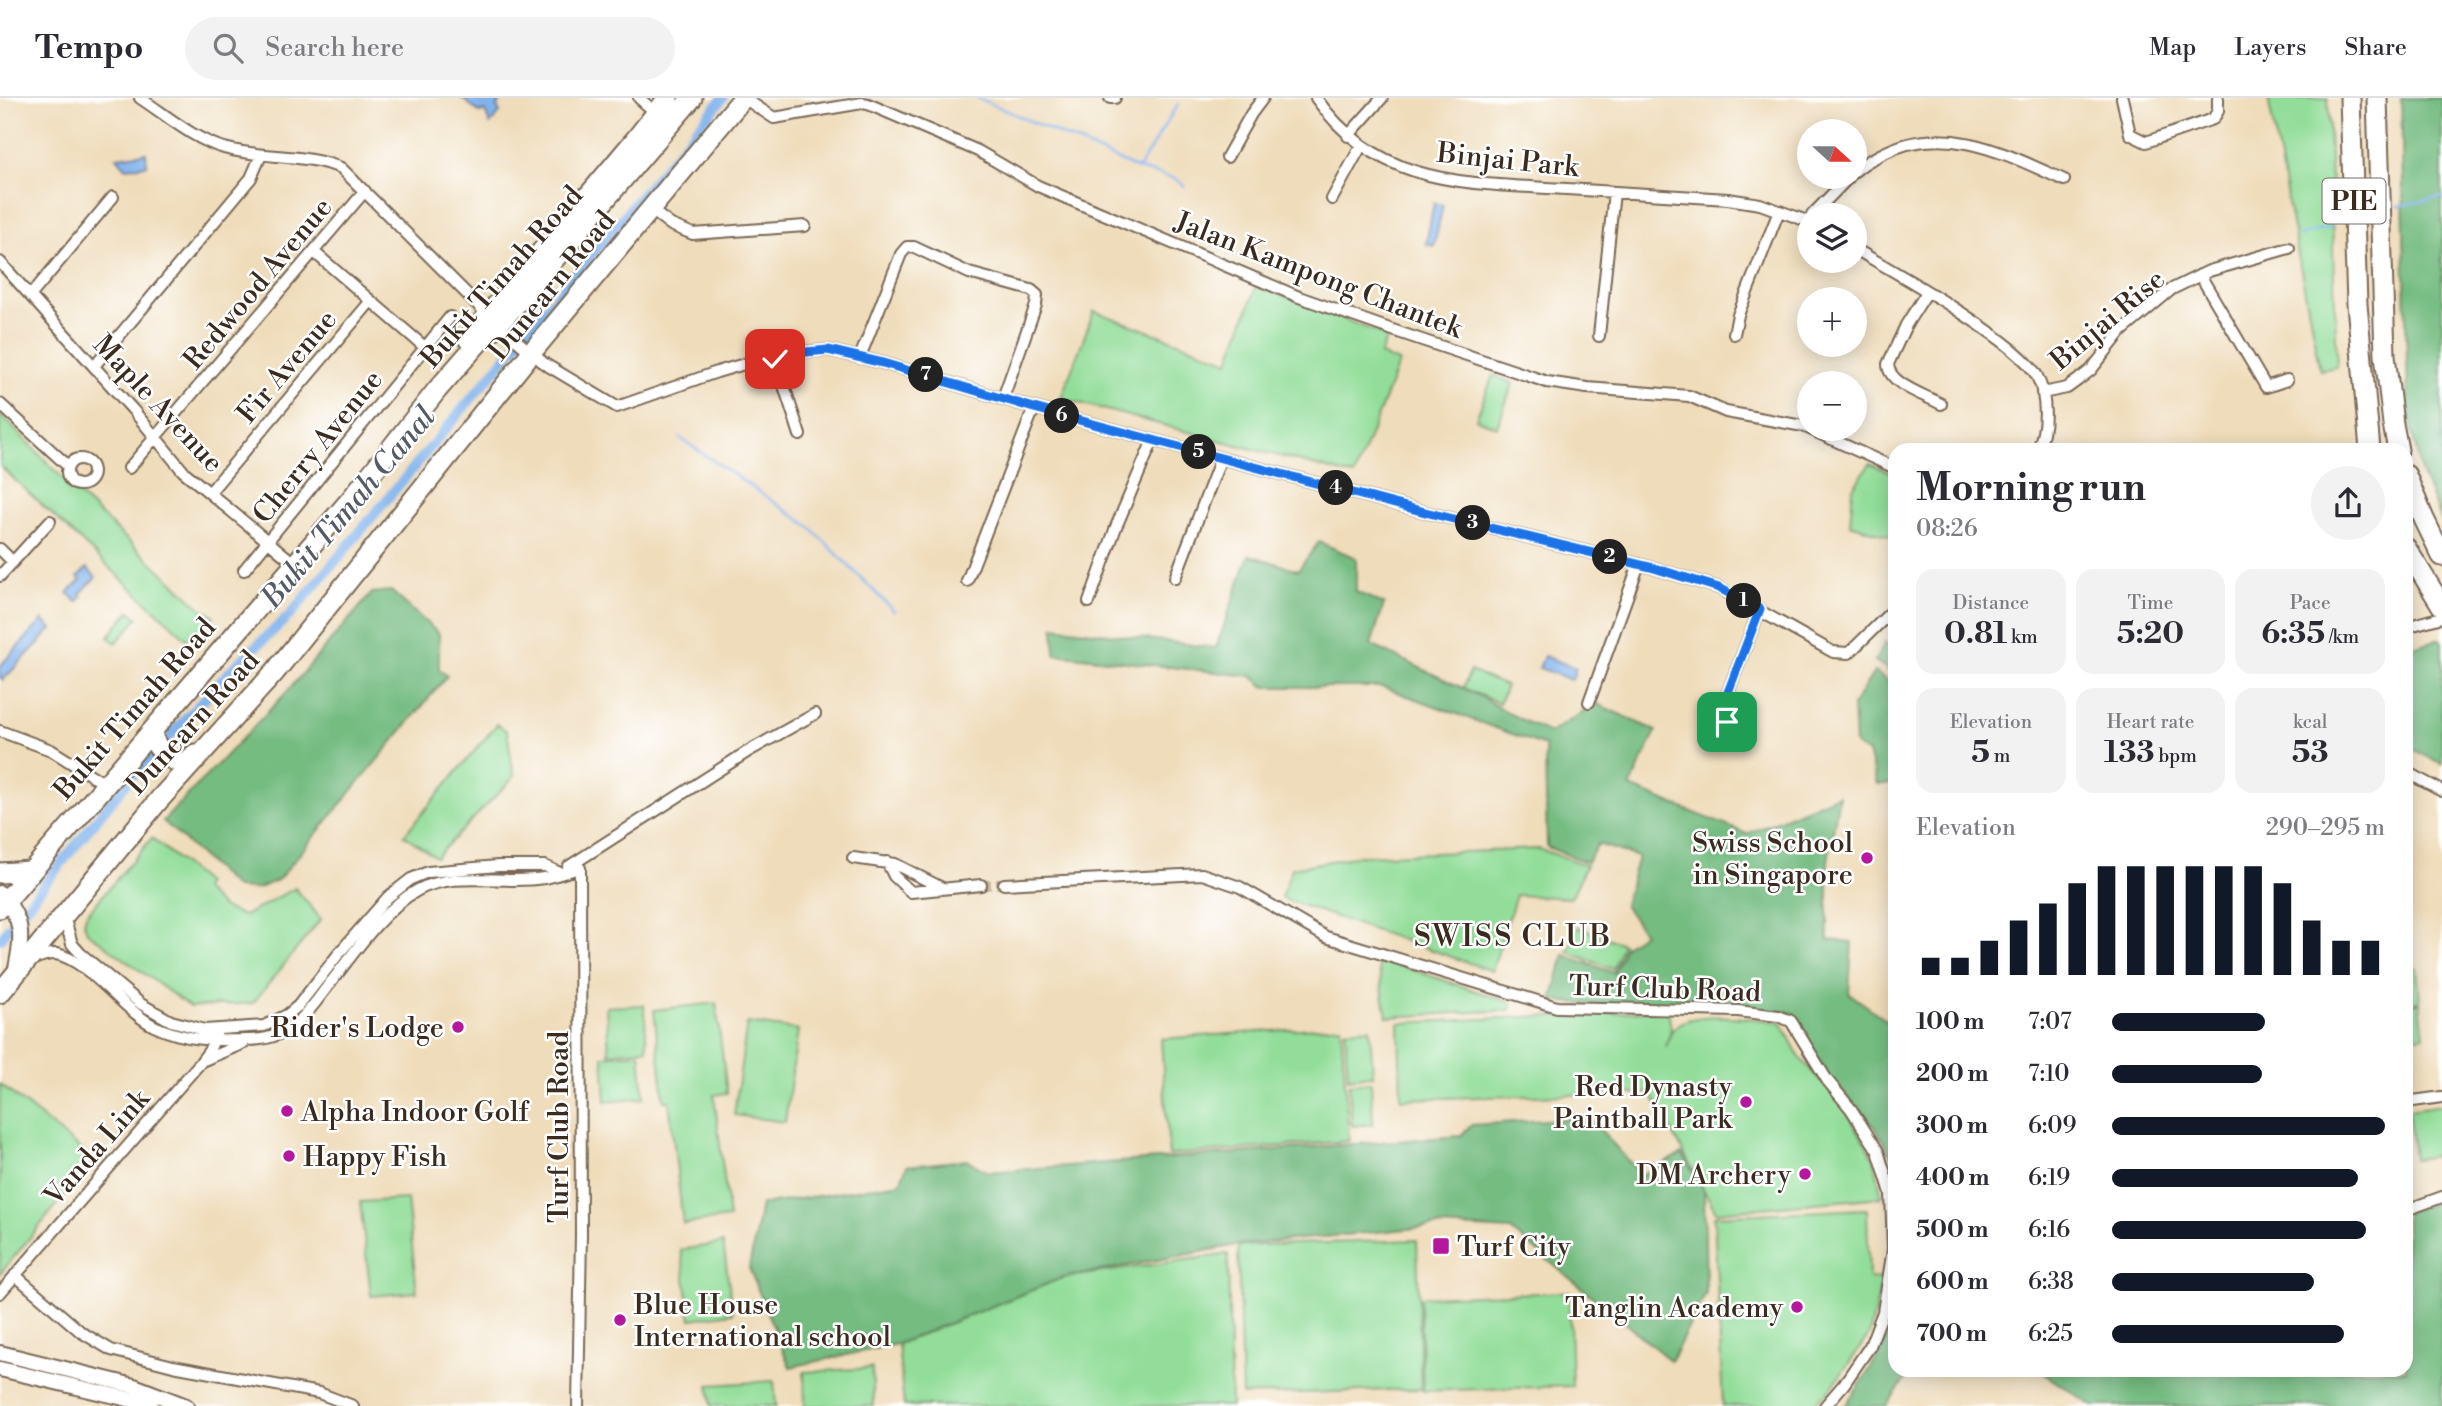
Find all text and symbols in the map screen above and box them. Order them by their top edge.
search box [185,17,675,80]
text: Tempo [35,28,143,69]
icon: search [209,29,247,67]
text: Search here [265,32,404,64]
text: Map [2149,33,2196,63]
text: Layers [2234,33,2306,63]
text: Share [2344,33,2407,63]
north arrow [1797,119,1867,189]
map controls [1797,119,1867,441]
street label: Binjai Park [1434,136,1582,185]
road number: PIE [2322,178,2386,223]
street label: Bukit Timah Road [413,179,591,376]
street label: Redwood Avenue [176,191,340,377]
button: layers [1797,203,1867,273]
street label: Dunearn Road [481,204,623,368]
street label: Jalan Kampong Chantek [1169,204,1468,347]
street label: Binjai Rise [2043,262,2172,379]
button: + [1797,287,1867,357]
street label: Fir Avenue [230,303,345,431]
street label: Maple Avenue [85,328,231,480]
pin [745,329,805,389]
icon: check [756,340,794,378]
pin: 7 [908,358,944,392]
text: 7 [920,362,931,386]
street label: Cherry Avenue [246,363,391,531]
button: − [1797,371,1867,441]
pin: 6 [1044,398,1080,434]
water label: Bukit Timah Canal [252,399,445,617]
text: 6 [1056,403,1067,427]
pin: 5 [1182,434,1216,470]
text: 5 [1193,439,1204,463]
text: Morning run [1916,465,2146,512]
button: share [2311,466,2385,540]
pin: 4 [1318,470,1354,506]
text: 4 [1329,475,1342,499]
pin: 3 [1456,506,1490,540]
text: 3 [1467,510,1478,534]
text: 08:26 [1916,515,1978,543]
pin: 2 [1592,540,1628,574]
text: 2 [1604,544,1615,568]
pin: 1 [1726,584,1762,618]
text: 1 [1739,588,1748,612]
text: Distance [1952,591,2029,615]
text: Time [2128,591,2173,615]
text: Pace [2290,591,2331,615]
street label: Bukit Timah Road [46,611,224,808]
text: 0.81 [1944,615,2007,653]
text: 5:20 [2117,615,2184,653]
text: 6:35 [2261,615,2325,653]
text: km [2007,625,2038,649]
text: /km [2325,625,2359,649]
street label: Dunearn Road [119,643,267,803]
pin [1697,692,1757,752]
icon: arrive [1708,703,1746,741]
text: Elevation [1950,710,2032,734]
text: Heart rate [2107,710,2194,734]
text: kcal [2293,710,2327,734]
text: 5 [1971,734,1990,772]
text: 133 [2104,734,2155,772]
text: 53 [2292,734,2329,772]
text: m [1990,744,2010,768]
text: bpm [2155,744,2197,768]
text: Elevation [1916,814,2016,842]
text: 290–295 m [2266,814,2385,842]
place label: Swiss School in Singapore [1692,826,1853,893]
marker: Swiss School in Singapore [1859,850,1875,866]
district label: SWISS CLUB [1414,918,1612,956]
street label: Turf Club Road [1568,969,1762,1010]
text: 100 m [1916,1008,1984,1036]
text: 7:07 [2028,1008,2072,1036]
place label: Rider's Lodge [270,1011,444,1046]
marker: Rider's Lodge [450,1019,466,1035]
street label: Turf Club Road [542,1031,577,1223]
text: 200 m [1916,1060,1988,1088]
text: 7:10 [2028,1060,2070,1088]
place label: Red Dynasty Paintball Park [1553,1070,1733,1137]
street label: Vanda Link [36,1081,158,1214]
marker: Red Dynasty Paintball Park [1738,1094,1754,1110]
place label: Alpha Indoor Golf [300,1095,531,1130]
marker: Alpha Indoor Golf [279,1103,295,1119]
text: 300 m [1916,1112,1988,1140]
text: 6:09 [2028,1112,2076,1140]
place label: Happy Fish [303,1140,447,1175]
marker: Happy Fish [281,1148,297,1164]
place label: DM Archery [1636,1158,1791,1193]
text: 400 m [1916,1164,1989,1192]
text: 6:19 [2028,1164,2070,1192]
marker: DM Archery [1797,1166,1813,1182]
text: 500 m [1916,1216,1988,1244]
text: 6:16 [2028,1216,2070,1244]
place label: Turf City [1457,1230,1571,1265]
marker: Turf City [1431,1236,1451,1256]
text: 600 m [1916,1268,1989,1296]
text: 6:38 [2028,1268,2074,1296]
place label: Blue House International school [633,1288,891,1355]
place label: Tanglin Academy [1565,1291,1783,1326]
marker: Tanglin Academy [1789,1299,1805,1315]
marker: Blue House International school [612,1312,628,1328]
text: 700 m [1916,1320,1987,1348]
text: 6:25 [2028,1320,2073,1348]

